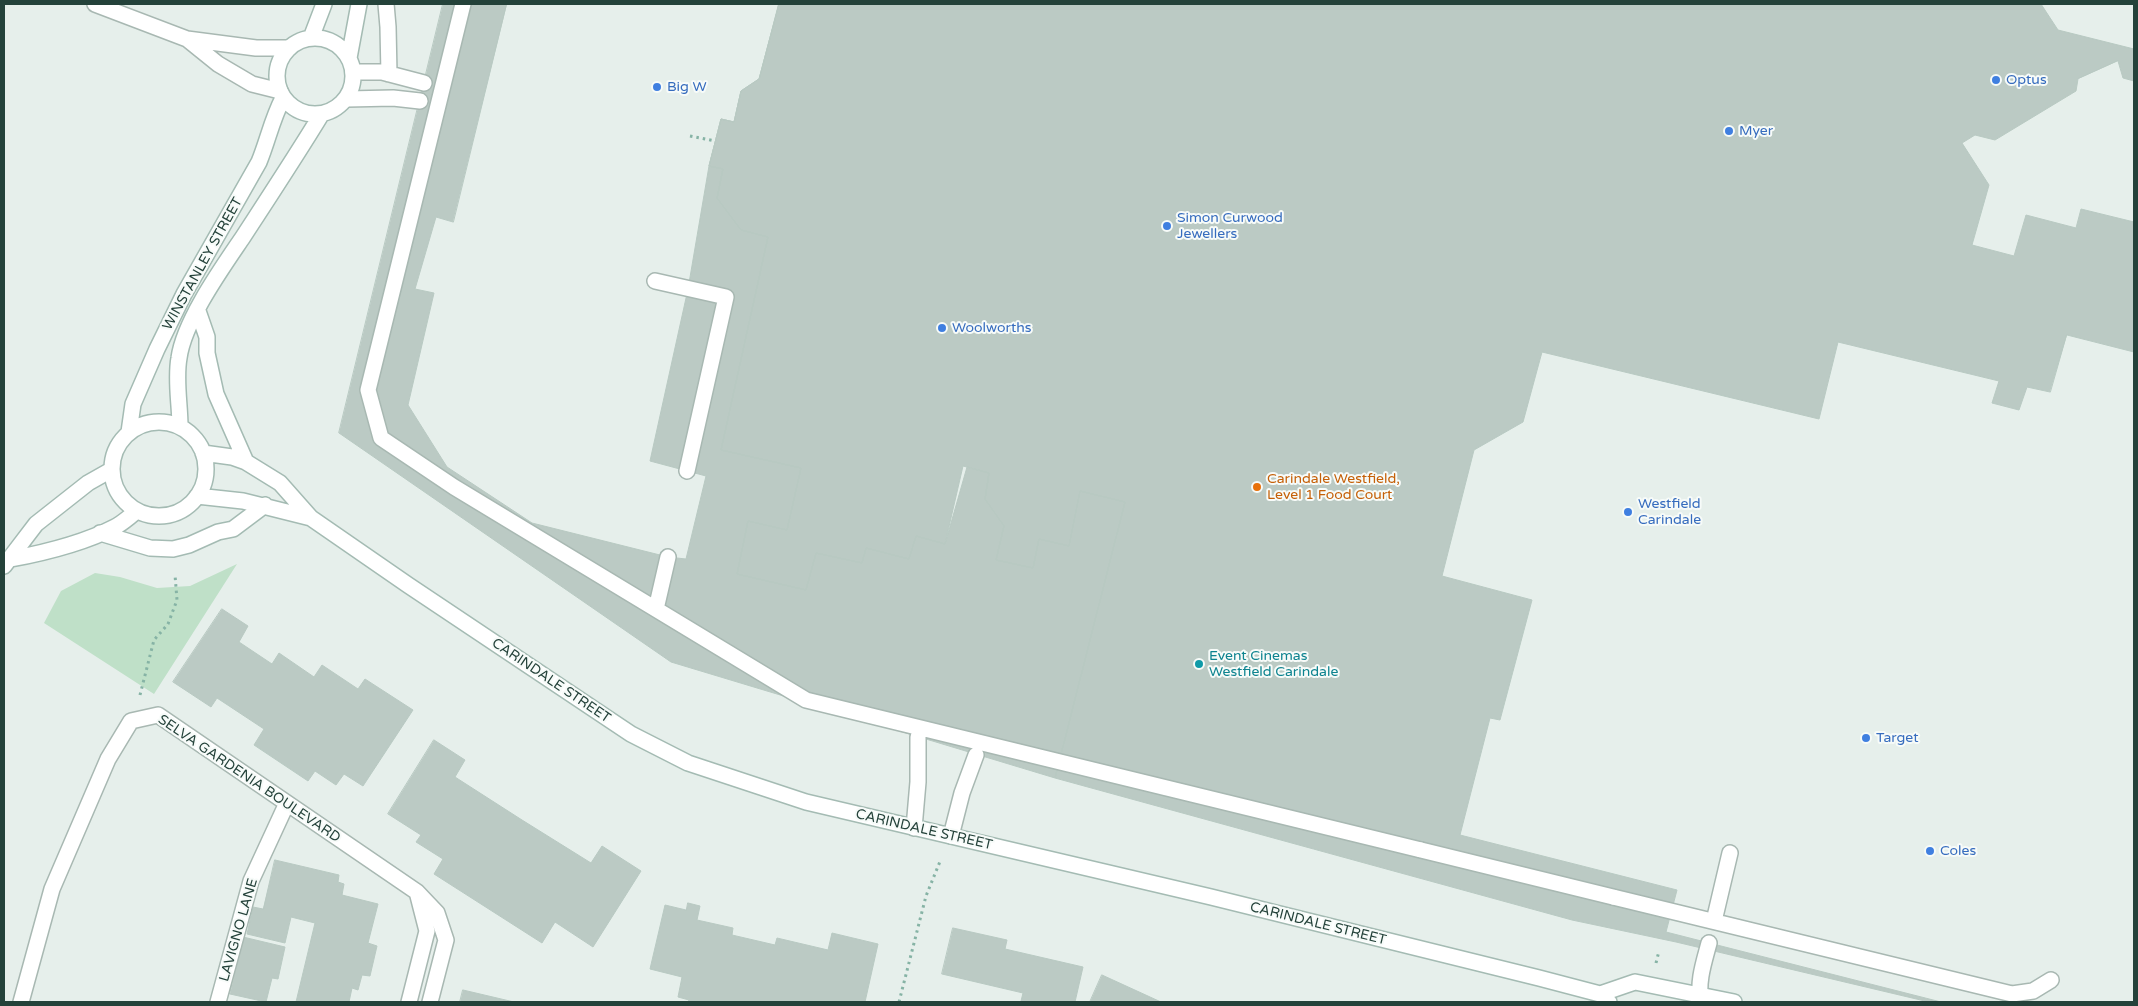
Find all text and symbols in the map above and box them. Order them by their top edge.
place label: Optus [2006,72,2047,88]
marker: Optus [1990,74,2002,86]
place label: Big W [667,79,707,95]
marker: Big W [651,81,663,93]
place label: Myer [1739,123,1773,139]
marker: Myer [1723,125,1735,137]
street label: WINSTANLEY STREET [159,195,247,333]
place label: Simon Curwood Jewellers [1177,210,1283,242]
marker: Simon Curwood Jewellers [1161,220,1173,232]
place label: Woolworths [952,320,1031,336]
marker: Woolworths [936,322,948,334]
place label: Carindale Westfield, Level 1 Food Court [1267,471,1400,504]
marker: Carindale Westfield, Level 1 Food Court [1251,481,1263,493]
place label: Westfield Carindale [1638,496,1701,528]
marker: Westfield Carindale [1622,506,1634,518]
street label: CARINDALE STREET [488,635,614,727]
place label: Event Cinemas Westfield Carindale [1209,648,1338,680]
marker: Event Cinemas Westfield Carindale [1193,658,1205,670]
street label: SELVA GARDENIA BOULEVARD [155,711,343,847]
place label: Target [1876,730,1919,746]
marker: Target [1860,732,1872,744]
street label: CARINDALE STREET [854,806,994,854]
place label: Coles [1940,843,1976,859]
marker: Coles [1924,845,1936,857]
street label: LAVIGNO LANE [216,876,262,984]
street label: CARINDALE STREET [1248,899,1388,949]

